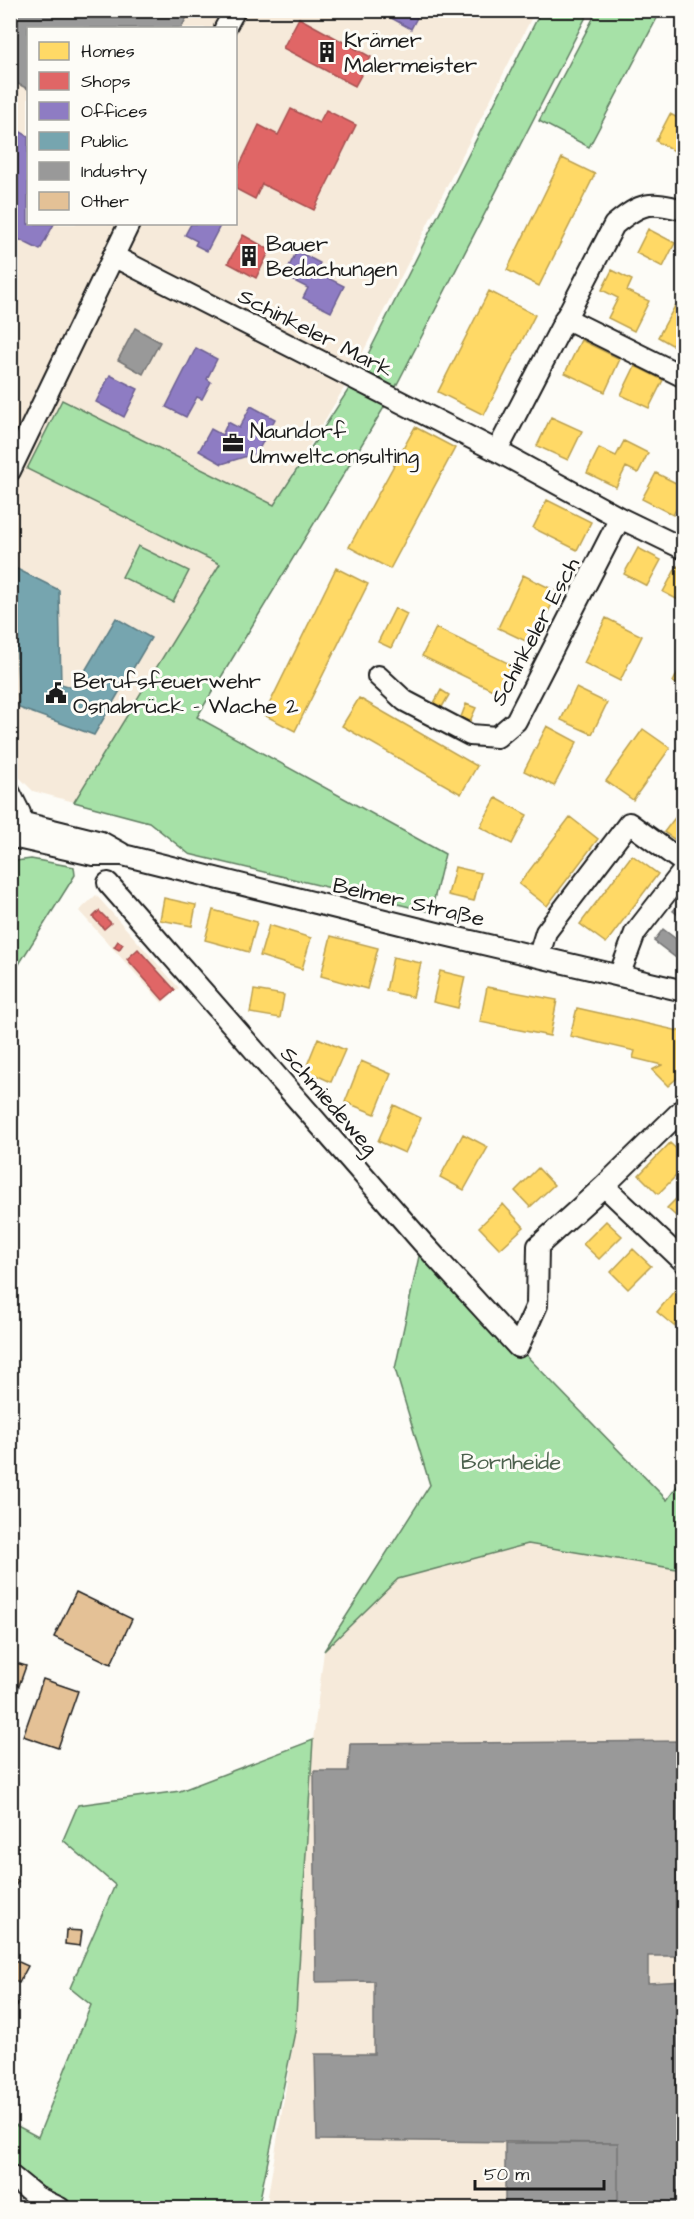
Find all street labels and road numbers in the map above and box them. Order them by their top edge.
street label: Schinkeler Mark [233,281,399,386]
street label: Schinkeler Esch [483,552,588,711]
street label: Belmer Straße [330,870,488,935]
street label: Schmiedeweg [272,1040,385,1163]

